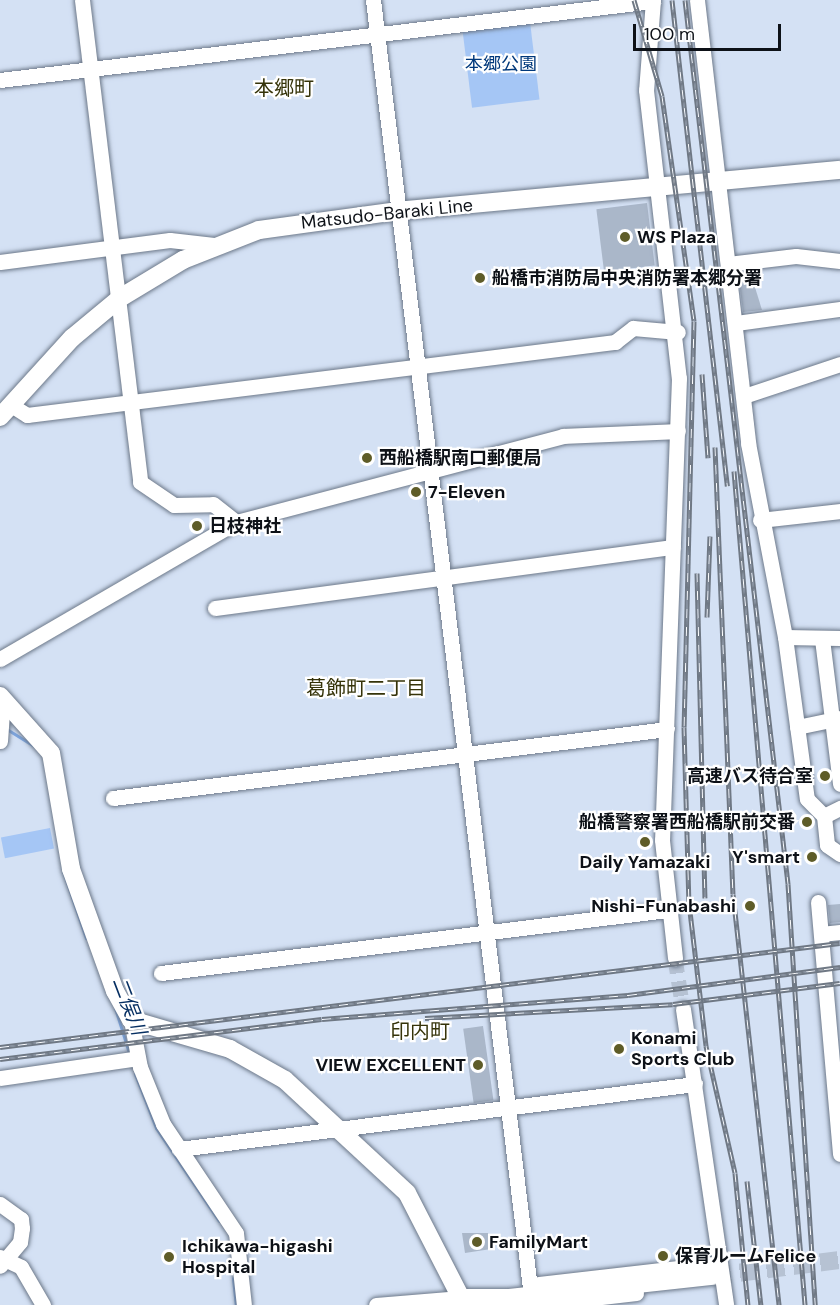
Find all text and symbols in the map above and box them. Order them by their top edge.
scale bar [636,12,784,50]
text: 100 m [644,22,695,46]
park label: 本郷公園 [465,53,537,75]
district label: 本郷町 [254,76,314,100]
street label: Matsudo-Baraki Line [300,194,474,234]
place label: WS Plaza [637,226,716,248]
marker: WS Plaza [618,230,632,244]
place label: 船橋市消防局中央消防署本郷分署 [492,267,762,289]
marker: 船橋市消防局中央消防署本郷分署 [473,271,487,285]
place label: 西船橋駅南口郵便局 [379,447,541,469]
marker: 西船橋駅南口郵便局 [360,451,374,465]
place label: 7-Eleven [428,481,505,503]
marker: 7-Eleven [409,485,423,499]
place label: 日枝神社 [209,515,281,537]
marker: 日枝神社 [190,519,204,533]
district label: 葛飾町二丁目 [306,676,426,700]
place label: 高速バス待合室 [687,765,813,787]
marker: 高速バス待合室 [818,769,832,783]
place label: 船橋警察署西船橋駅前交番 [579,811,795,833]
marker: 船橋警察署西船橋駅前交番 [800,815,814,829]
marker: Daily Yamazaki [638,835,652,849]
place label: Y'smart [732,846,800,868]
marker: Y'smart [805,850,819,864]
place label: Daily Yamazaki [580,851,710,873]
place label: Nishi-Funabashi [591,895,736,917]
marker: Nishi-Funabashi [741,897,759,915]
water label: 二俣川 [107,974,151,1038]
district label: 印内町 [390,1019,450,1043]
place label: Konami Sports Club [631,1028,735,1070]
marker: Konami Sports Club [612,1042,626,1056]
place label: VIEW EXCELLENT [315,1054,466,1076]
marker: VIEW EXCELLENT [471,1058,485,1072]
place label: FamilyMart [489,1231,588,1253]
marker: FamilyMart [470,1235,484,1249]
place label: Ichikawa-higashi Hospital [182,1236,333,1278]
place label: 保育ルームFelice [675,1245,817,1267]
marker: Ichikawa-higashi Hospital [160,1248,178,1266]
marker: 保育ルームFelice [656,1249,670,1263]

